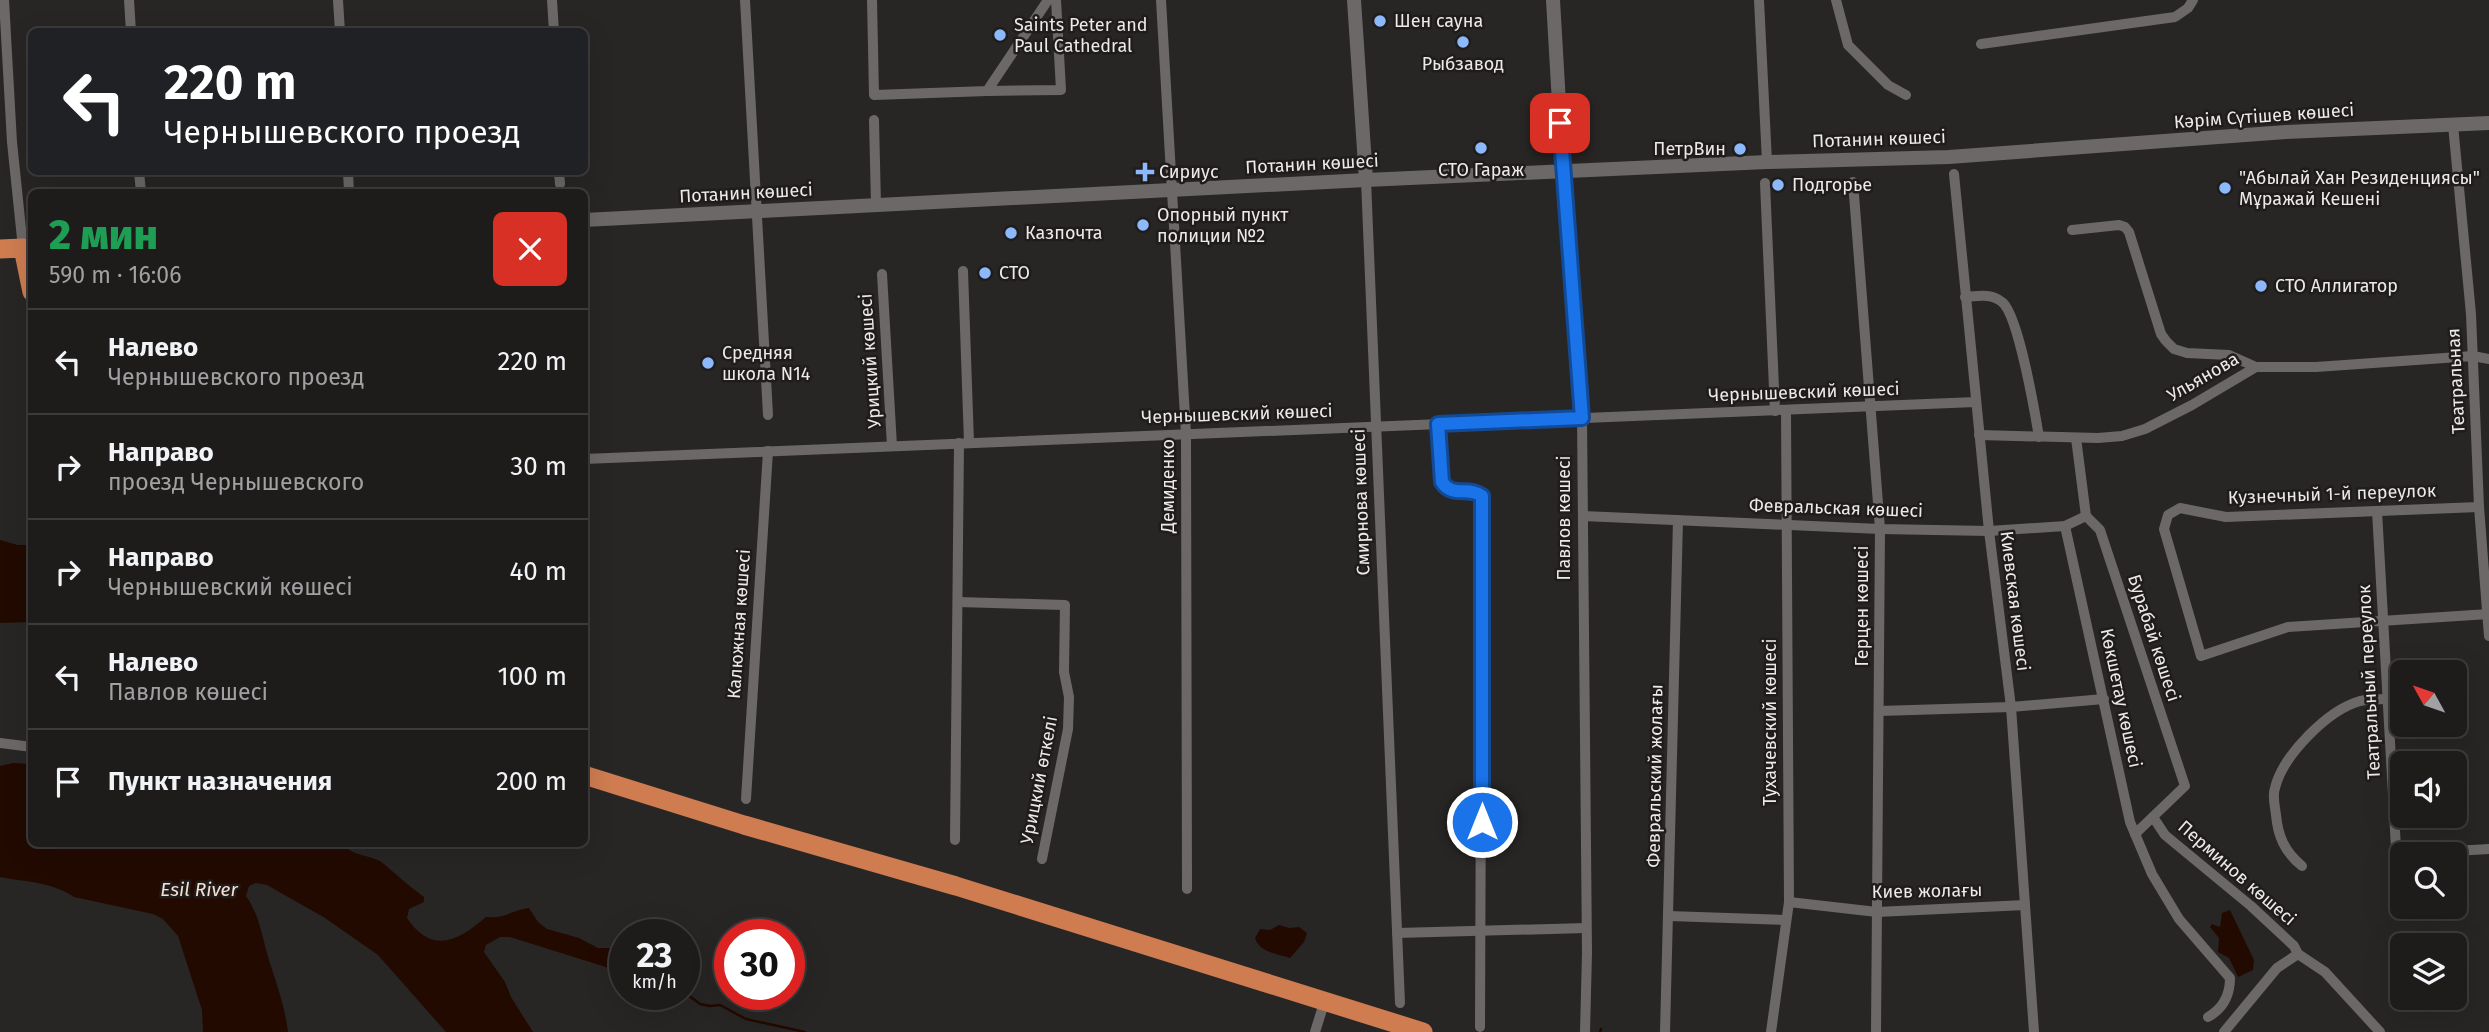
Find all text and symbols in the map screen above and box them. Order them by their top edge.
place label: Шен сауна [1394,10,1483,32]
marker: Шен сауна [1372,13,1388,29]
place label: Saints Peter and Paul Cathedral [1014,14,1148,57]
marker: Saints Peter and Paul Cathedral [992,27,1008,43]
marker: Рыбзавод [1455,34,1471,50]
text: 220 m [164,53,296,112]
place label: Рыбзавод [1422,53,1504,75]
icon: left [49,56,140,147]
pin [1530,93,1590,153]
street label: Кәрім Сүтішев көшесі [2173,99,2355,133]
icon: arrive [1541,104,1579,142]
text: Чернышевского проезд [164,113,520,151]
street label: Потанин көшесі [1812,126,1946,152]
place label: ПетрВин [1653,138,1726,160]
marker: СТО Гараж [1473,140,1489,156]
marker: ПетрВин [1732,141,1748,157]
street label: Потанин көшесі [1245,150,1379,178]
place label: СТО Гараж [1438,159,1524,181]
place label: Сириус [1159,161,1219,183]
marker: Сириус [1137,164,1153,180]
place label: "Абылай Хан Резиденциясы" Мұражай Кешені [2239,167,2480,210]
place label: Подгорье [1792,174,1872,196]
marker: Подгорье [1770,177,1786,193]
street label: Потанин көшесі [679,179,813,207]
marker: "Абылай Хан Резиденциясы" Мұражай Кешені [2217,180,2233,196]
place label: Опорный пункт полиции №2 [1157,204,1289,247]
text: 2 мин [49,210,158,260]
button: close [493,212,567,286]
marker: Опорный пункт полиции №2 [1135,217,1151,233]
place label: Казпочта [1025,222,1103,244]
marker: Казпочта [1003,225,1019,241]
text: 590 m · 16:06 [49,261,181,289]
place label: СТО [999,262,1030,284]
marker: СТО [977,265,993,281]
place label: СТО Аллигатор [2275,275,2398,297]
marker: СТО Аллигатор [2253,278,2269,294]
street label: Урицкий көшесі [854,293,886,429]
street label: Театральная [2442,328,2470,434]
text: Налево [108,332,198,363]
place label: Средняя школа N14 [722,342,811,385]
icon: left [49,343,87,381]
text: 220 m [498,346,567,377]
street label: Ульянова [2163,348,2243,406]
marker: Средняя школа N14 [700,355,716,371]
text: Чернышевского проезд [108,363,364,391]
street label: Чернышевский көшесі [1708,378,1900,406]
street label: Чернышевский көшесі [1141,400,1333,428]
street label: Смирнова көшесі [1347,428,1375,576]
text: Направо [108,437,214,468]
street label: Демиденко [1157,439,1179,534]
icon: right [49,448,87,486]
text: 30 m [510,451,567,482]
street label: Павлов көшесі [1553,455,1575,581]
text: проезд Чернышевского [108,468,364,496]
street label: Кузнечный 1-й переулок [2227,479,2437,509]
street label: Февральская көшесі [1748,494,1924,522]
street label: Киевская көшесі [1995,530,2035,672]
text: Направо [108,542,214,573]
street label: Герцен көшесі [1851,546,1873,666]
street label: Калюжная көшесі [723,548,755,700]
icon: right [49,553,87,591]
text: 40 m [509,556,567,587]
street label: Бурабай көшесі [2123,572,2185,704]
text: Чернышевский көшесі [108,573,353,601]
street label: Театральный переулок [2353,584,2385,780]
street label: Көкшетау көшесі [2095,626,2147,770]
street label: Тухачевский көшесі [1759,638,1781,806]
text: Налево [108,647,198,678]
icon: left [49,658,87,696]
north arrow [2390,660,2468,737]
map controls [2390,660,2467,1010]
text: 100 m [498,661,567,692]
text: Павлов көшесі [108,678,268,706]
street label: Февральский жолағы [1642,684,1668,868]
street label: Урицкий өткелі [1016,714,1062,846]
button: sound [2390,751,2467,828]
icon: arrive [49,763,87,801]
text: Пункт назначения [108,766,332,797]
text: 200 m [496,766,567,797]
position arrow [1445,785,1519,859]
street label: Перминов көшесі [2173,816,2301,930]
button: search [2390,842,2467,919]
water label: Esil River [160,878,238,901]
street label: Киев жолағы [1872,879,1982,903]
speed limit sign: 30 [714,919,805,1010]
button: layers [2390,933,2467,1010]
text: 23 [636,934,673,976]
text: km/h [632,971,677,993]

